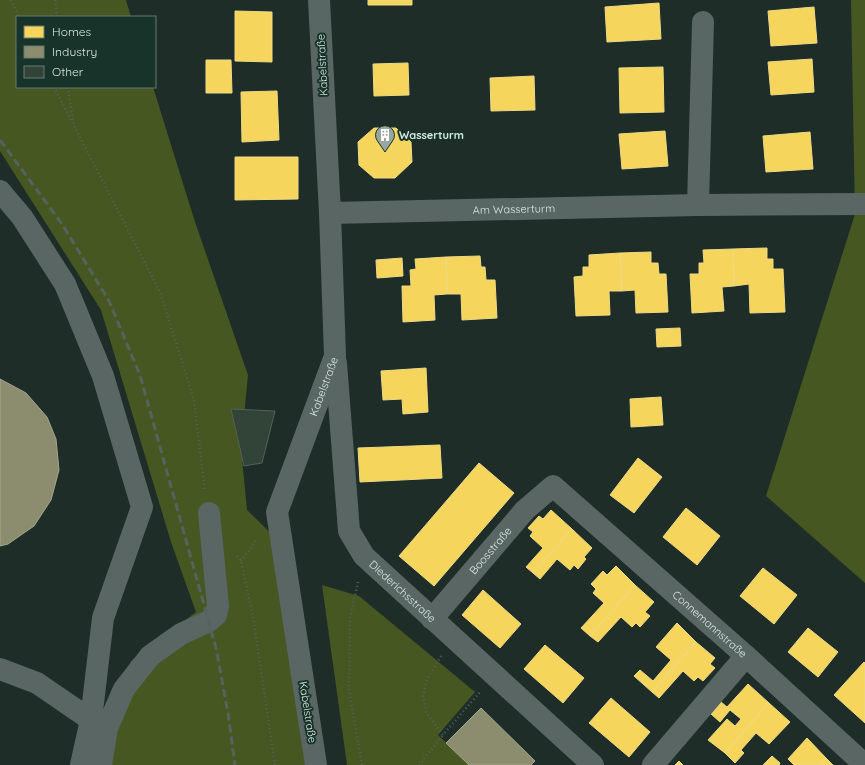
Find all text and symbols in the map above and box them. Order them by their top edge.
legend [16,16,156,88]
text: Homes [52,24,92,39]
street label: Kabelstraße [313,34,331,96]
text: Industry [52,44,97,59]
text: Other [52,64,84,79]
building icon: Wasserturm [374,124,396,152]
place label: Wasserturm [399,128,464,142]
street label: Am Wasserturm [473,201,555,217]
street label: Kabelstraße [306,355,341,418]
street label: Boosstraße [466,524,515,577]
street label: Diederichsstraße [366,557,439,625]
street label: Connemannstraße [670,587,750,661]
street label: Kabelstraße [296,680,320,744]

